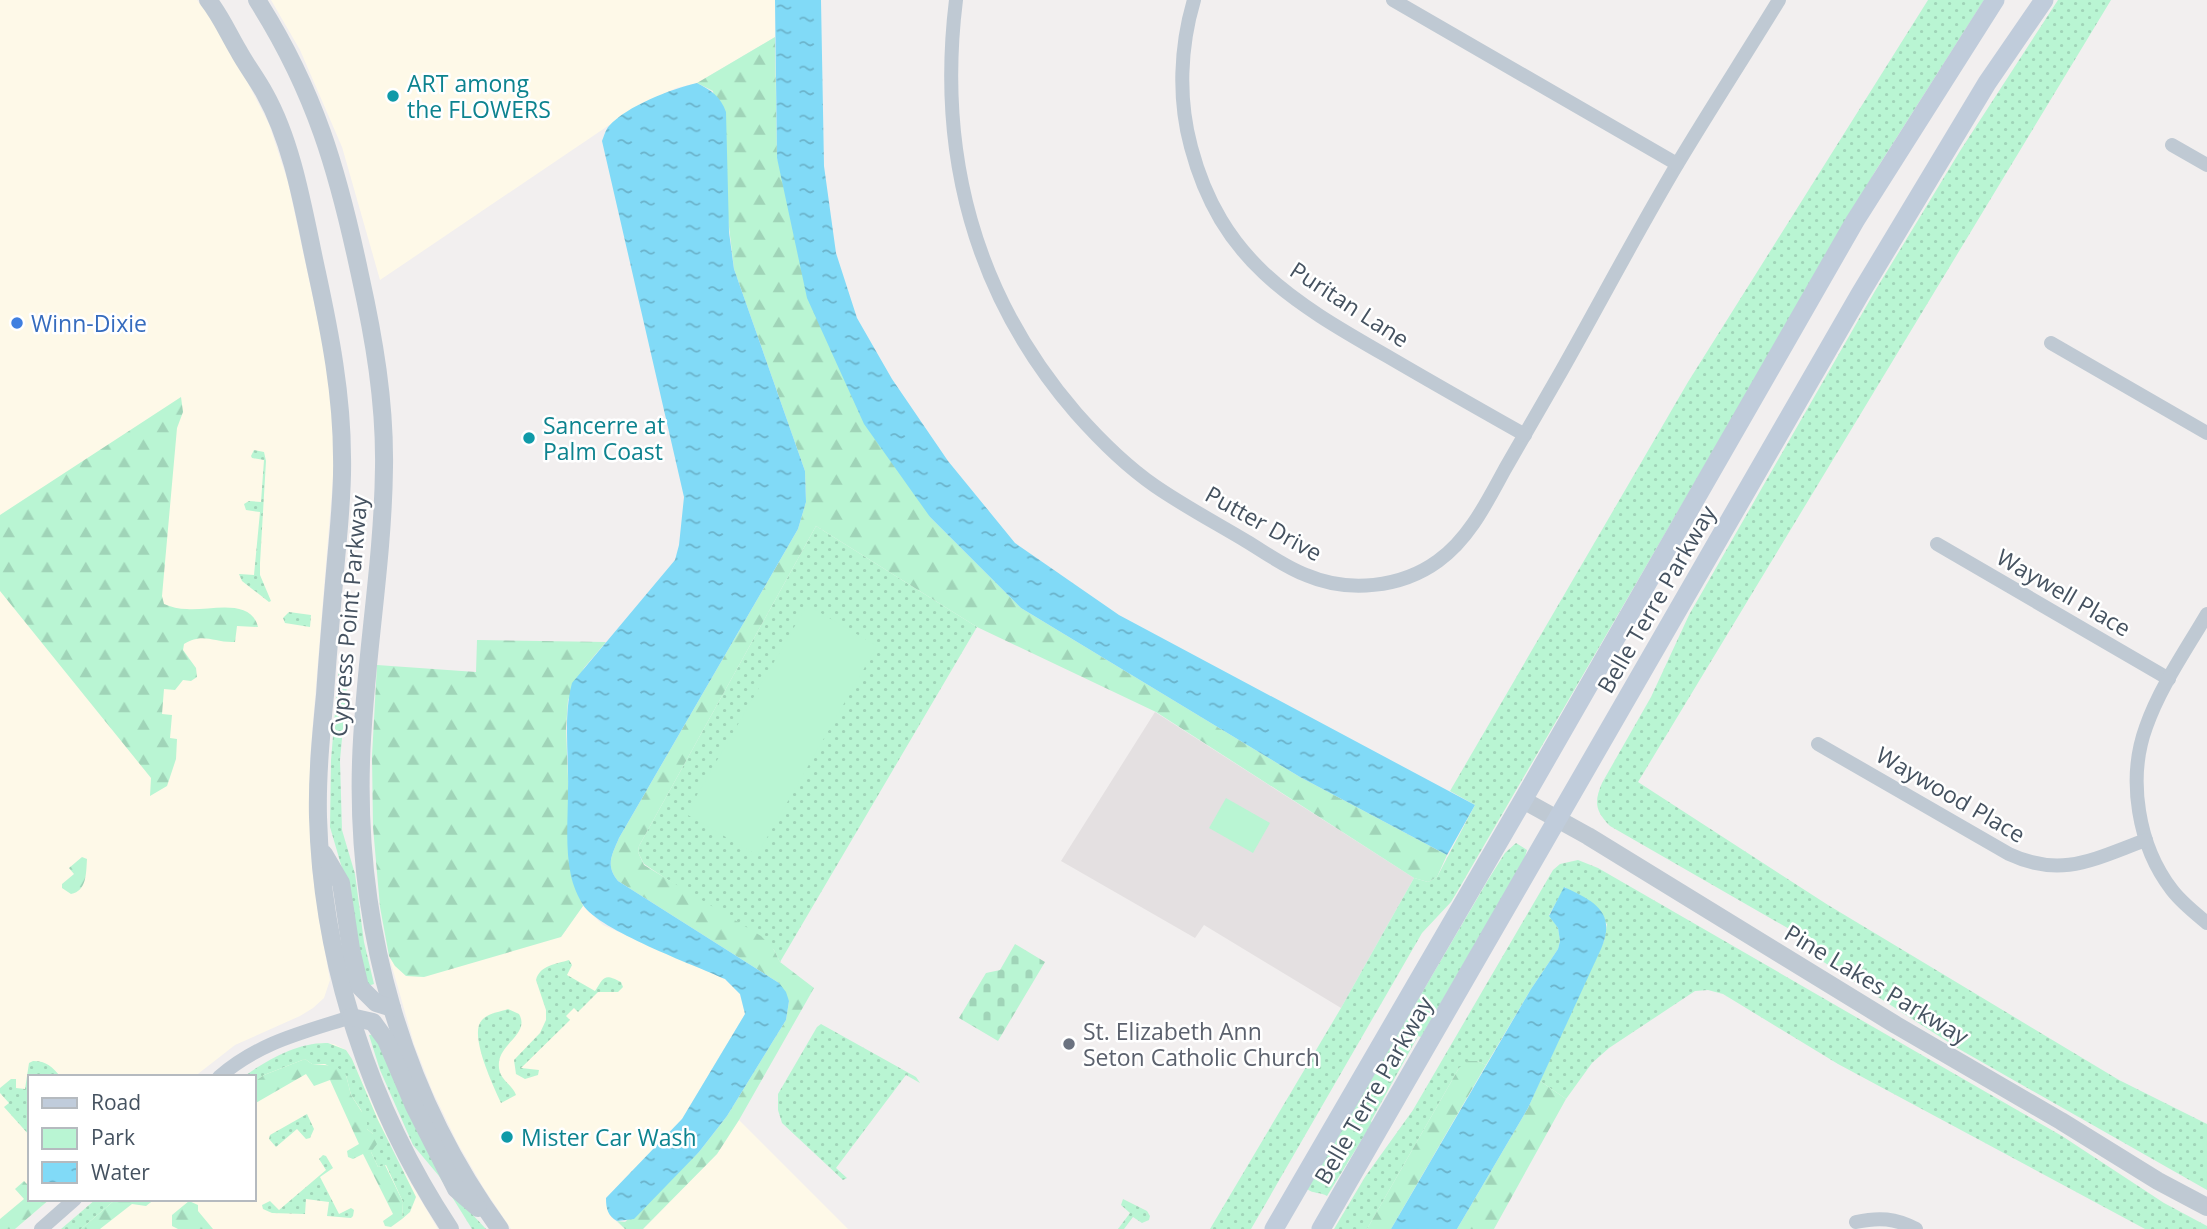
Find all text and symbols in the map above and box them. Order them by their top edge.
place label: ART among the FLOWERS [407,67,551,125]
marker: ART among the FLOWERS [385,88,401,104]
street label: Puritan Lane [1284,254,1416,354]
place label: Winn-Dixie [31,307,147,339]
marker: Winn-Dixie [9,315,25,331]
place label: Sancerre at Palm Coast [543,409,665,467]
marker: Sancerre at Palm Coast [521,430,537,446]
street label: Putter Drive [1200,478,1328,568]
street label: Cypress Point Parkway [322,493,375,738]
street label: Belle Terre Parkway [1589,499,1723,699]
street label: Waywell Place [1991,541,2137,643]
street label: Waywood Place [1870,738,2032,850]
street label: Pine Lakes Parkway [1779,916,1975,1052]
street label: Belle Terre Parkway [1306,990,1440,1190]
place label: St. Elizabeth Ann Seton Catholic Church [1083,1015,1320,1073]
marker: St. Elizabeth Ann Seton Catholic Church [1061,1036,1077,1052]
legend [28,1075,256,1201]
text: Road [91,1088,141,1116]
place label: Mister Car Wash [521,1121,697,1153]
text: Park [91,1123,135,1151]
marker: Mister Car Wash [499,1129,515,1145]
text: Water [91,1158,150,1186]

